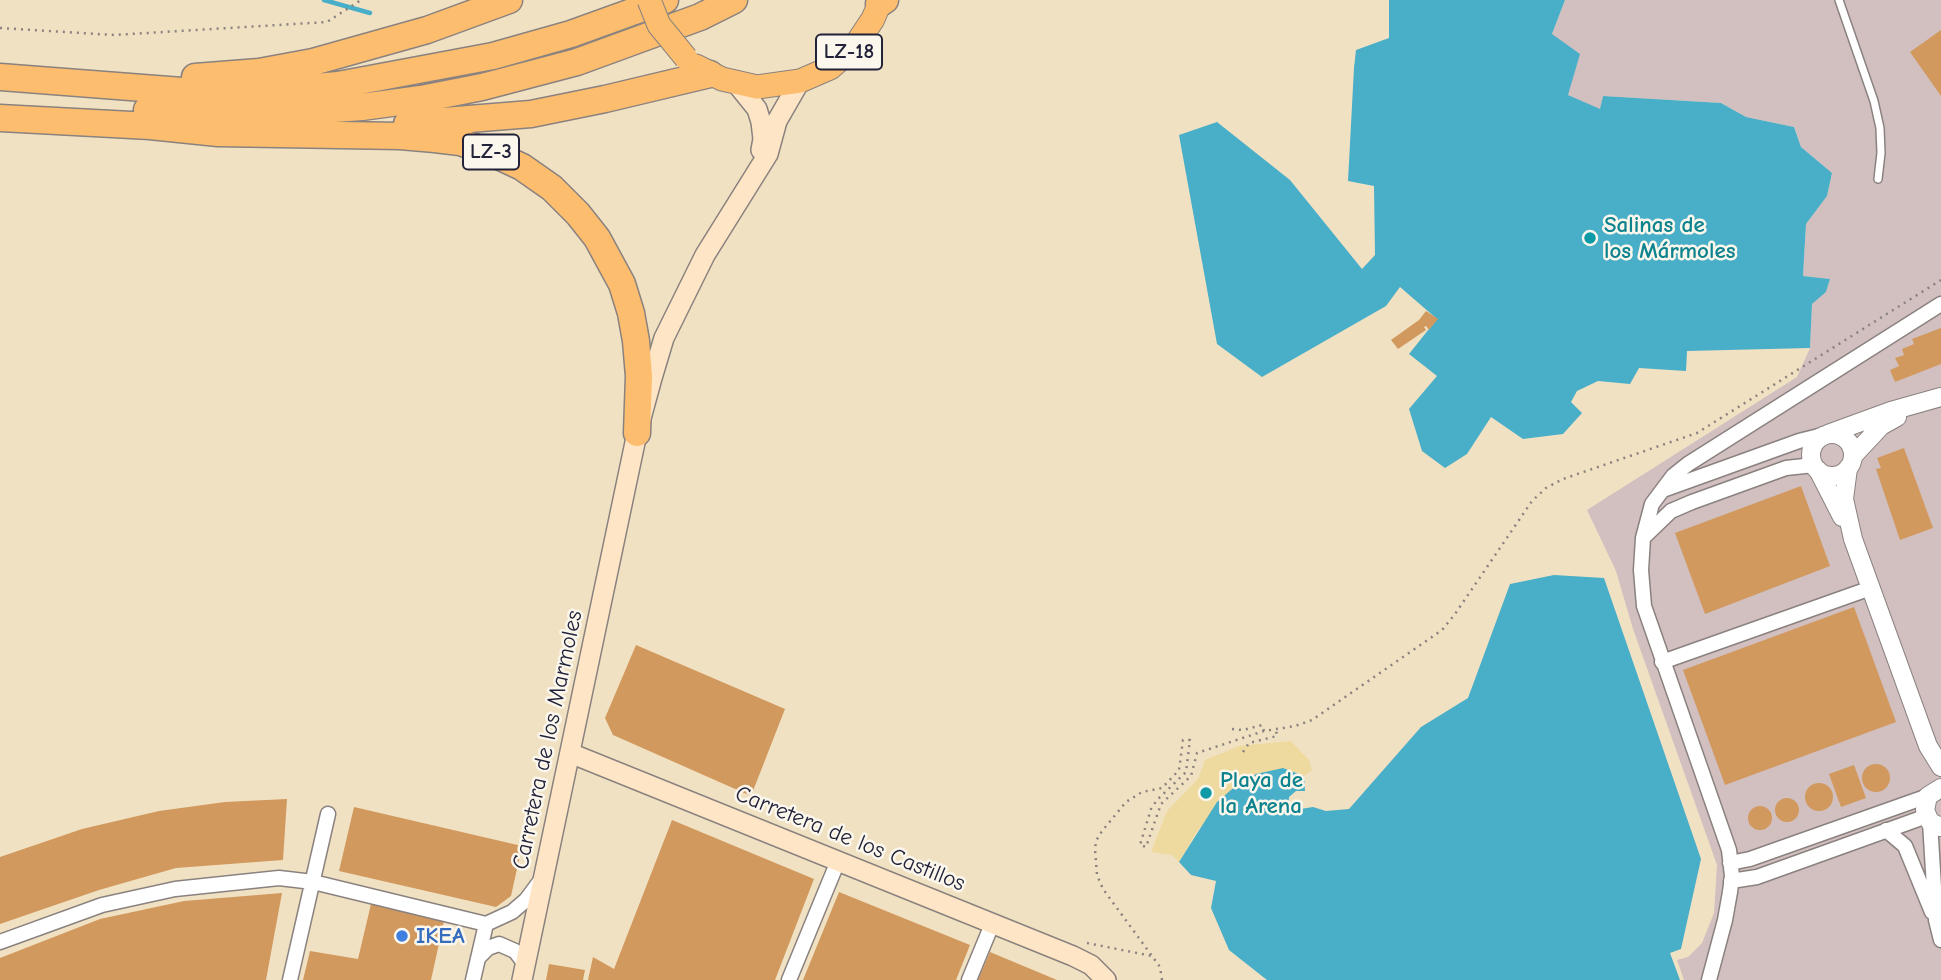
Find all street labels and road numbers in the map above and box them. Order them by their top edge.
road number: LZ-18 [816,34,882,70]
road number: LZ-3 [463,134,519,170]
street label: Carretera de los Marmoles [507,608,589,872]
street label: Carretera de los Castillos [731,780,969,898]

